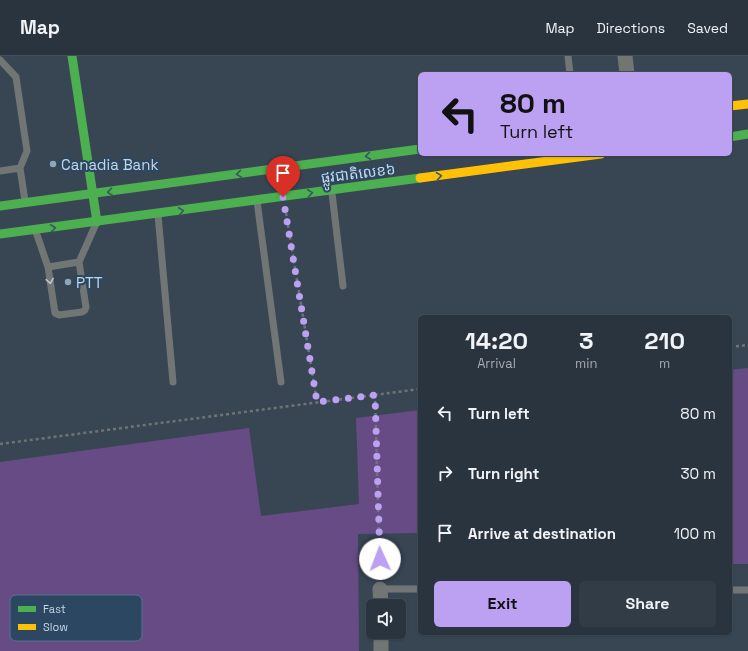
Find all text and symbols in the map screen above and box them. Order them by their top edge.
text: Map [20,15,60,40]
text: Map [545,19,575,37]
text: Directions [597,19,665,37]
text: Saved [687,19,728,37]
text: 80 m [500,85,566,121]
icon: left [434,88,486,140]
text: Turn left [500,120,573,143]
one-way arrow [364,151,371,160]
place label: Canadia Bank [61,155,159,174]
pin [266,156,300,197]
marker: Canadia Bank [48,159,58,169]
street label: ផ្លូវជាតិលេខ៦ [320,159,397,191]
icon: arrive [272,162,294,184]
one-way arrow [236,169,242,178]
one-way arrow [436,172,442,181]
one-way arrow [107,187,113,196]
one-way arrow [307,189,313,198]
one-way arrow [178,207,185,216]
one-way arrow [50,224,56,233]
place label: PTT [76,273,103,292]
marker: PTT [63,277,73,287]
one-way arrow [45,278,54,284]
text: 14:20 [465,325,528,356]
text: 3 [579,325,593,356]
text: 210 [644,325,685,356]
text: Arrival [477,355,516,372]
text: min [575,355,597,372]
text: m [659,355,670,372]
icon: left [434,402,456,424]
text: Turn left [468,404,530,423]
text: 80 m [680,404,716,423]
icon: right [434,462,456,484]
text: Turn right [468,464,539,483]
text: 30 m [681,464,716,483]
icon: arrive [434,522,456,544]
text: Arrive at destination [468,524,616,543]
text: 100 m [674,524,716,543]
position arrow [359,538,401,580]
button: Exit [434,581,571,627]
button: Share [579,581,716,627]
legend [10,595,142,641]
map controls [366,599,406,639]
button: sound [366,599,406,639]
text: Fast [43,602,66,616]
text: Slow [43,620,68,634]

